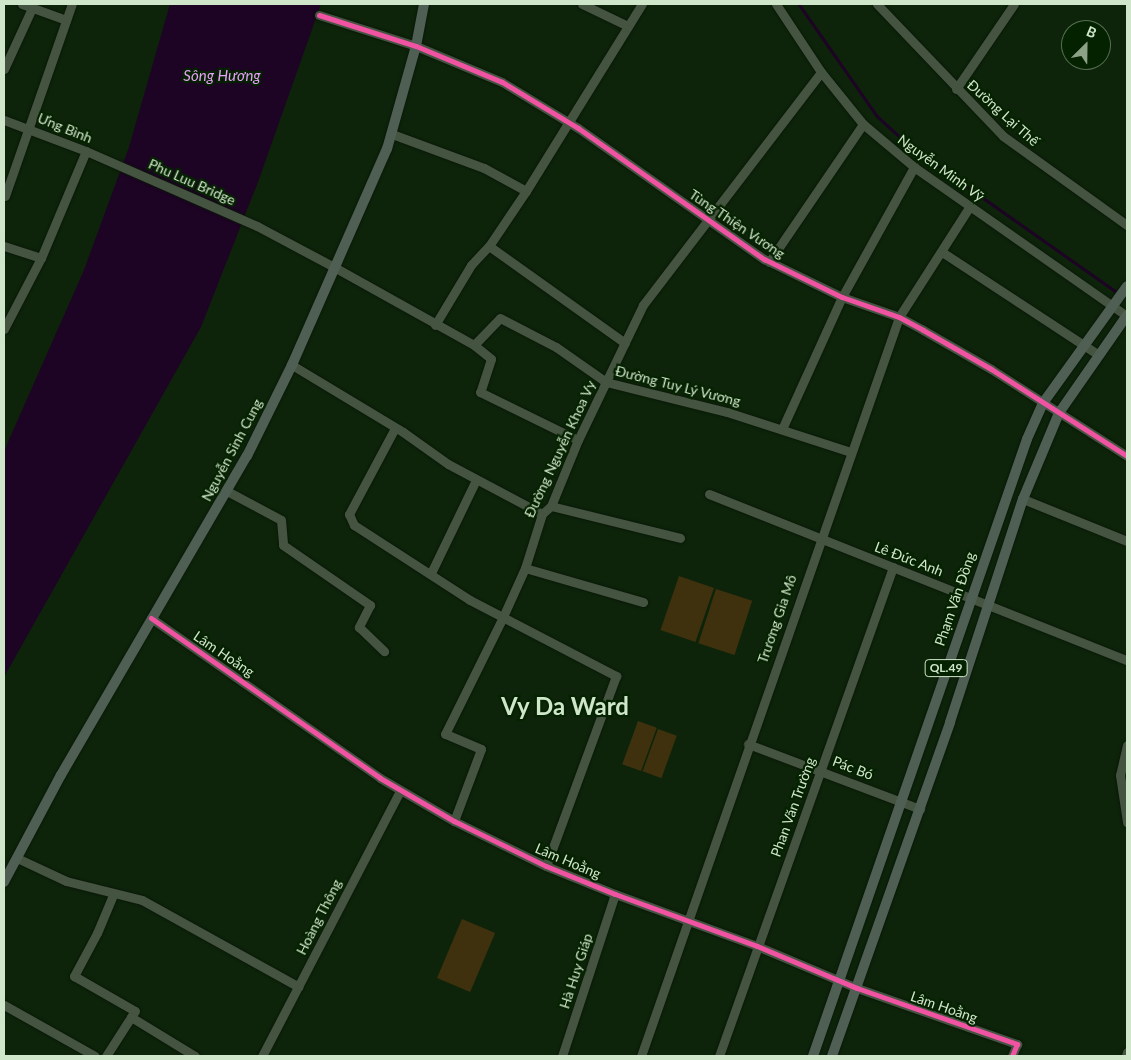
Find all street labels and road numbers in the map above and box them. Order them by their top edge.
street label: Đường Lại Thế [964,76,1042,150]
street label: Ưng Bình [35,109,95,147]
street label: Nguyễn Minh Vỹ [894,131,988,205]
street label: Phu Luu Bridge [146,155,238,209]
street label: Tùng Thiện Vương [686,186,788,262]
street label: Đường Tuy Lý Vương [613,362,743,410]
street label: Đường Nguyễn Khoa Vy [521,377,599,521]
street label: Nguyễn Sinh Cung [198,396,266,504]
street label: Lê Đức Anh [872,538,946,580]
street label: Phạm Văn Đồng [931,550,979,648]
street label: Trương Gia Mô [754,572,800,666]
street label: Lâm Hoằng [190,628,258,680]
road number: QL.49 [924,658,968,678]
street label: Pác Bó [830,753,876,783]
street label: Phan Văn Trường [767,754,819,860]
street label: Lâm Hoằng [533,840,603,882]
street label: Hoàng Thông [293,876,345,958]
street label: Hà Huy Giáp [556,931,596,1011]
street label: Lâm Hoằng [908,988,980,1026]

